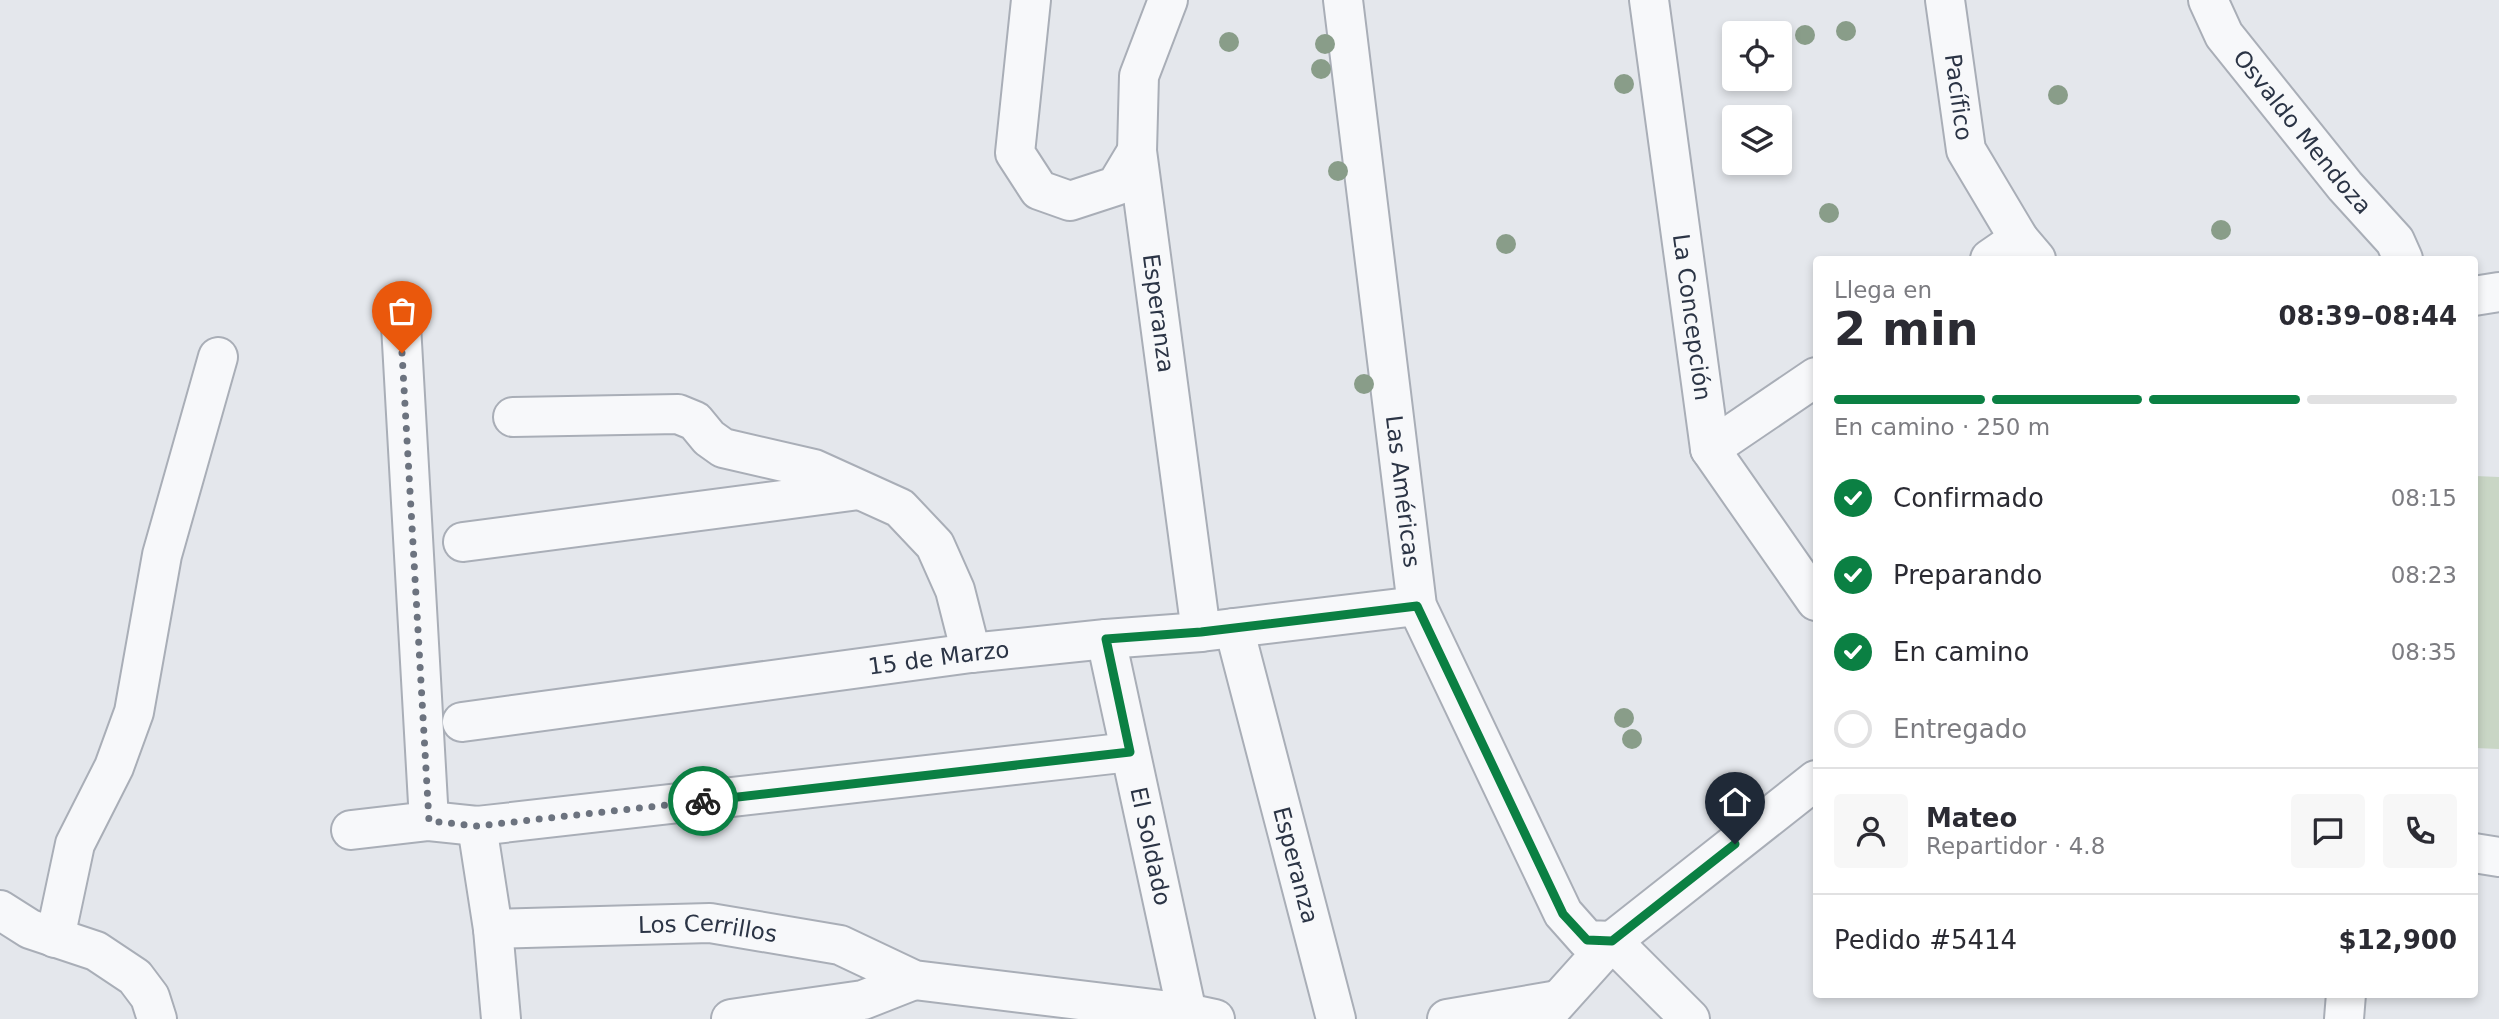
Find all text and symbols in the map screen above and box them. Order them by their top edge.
map controls [1722,21,1792,175]
button: locate [1722,21,1792,91]
street label: Osvaldo Mendoza [2228,45,2377,219]
street label: Pacífico [1940,52,1978,142]
button: layers [1722,105,1792,175]
street label: La Concepción [1668,232,1716,402]
street label: Esperanza [1138,252,1179,374]
text: Llega en [1834,277,1932,303]
pin [372,281,432,353]
icon: bag [383,292,421,330]
text: 08:39–08:44 [2278,301,2457,331]
text: 2 min [1834,302,1978,356]
street label: Las Américas [1381,414,1425,569]
text: En camino · 250 m [1834,414,2050,440]
icon: check [1834,479,1872,517]
text: Confirmado [1893,483,2044,513]
text: 08:15 [2391,485,2457,511]
icon: check [1834,556,1872,594]
text: Preparando [1893,560,2042,590]
text: 08:23 [2391,562,2457,588]
icon: check [1834,633,1872,671]
street label: 15 de Marzo [866,636,1011,680]
text: En camino [1893,637,2029,667]
text: 08:35 [2391,639,2457,665]
text: Entregado [1893,714,2027,744]
courier [668,766,738,836]
pin [1705,772,1765,844]
icon: bike [684,782,722,820]
icon: home [1716,783,1754,821]
street label: El Soldado [1125,784,1176,908]
button: person [1834,794,1908,868]
button: chat [2291,794,2365,868]
button: phone [2383,794,2457,868]
text: Mateo [1926,803,2017,833]
street label: Esperanza [1268,804,1324,926]
text: Repartidor · 4.8 [1926,833,2105,859]
street label: Los Cerrillos [638,910,779,947]
text: Pedido #5414 [1834,925,2017,955]
text: $12,900 [2339,925,2457,955]

